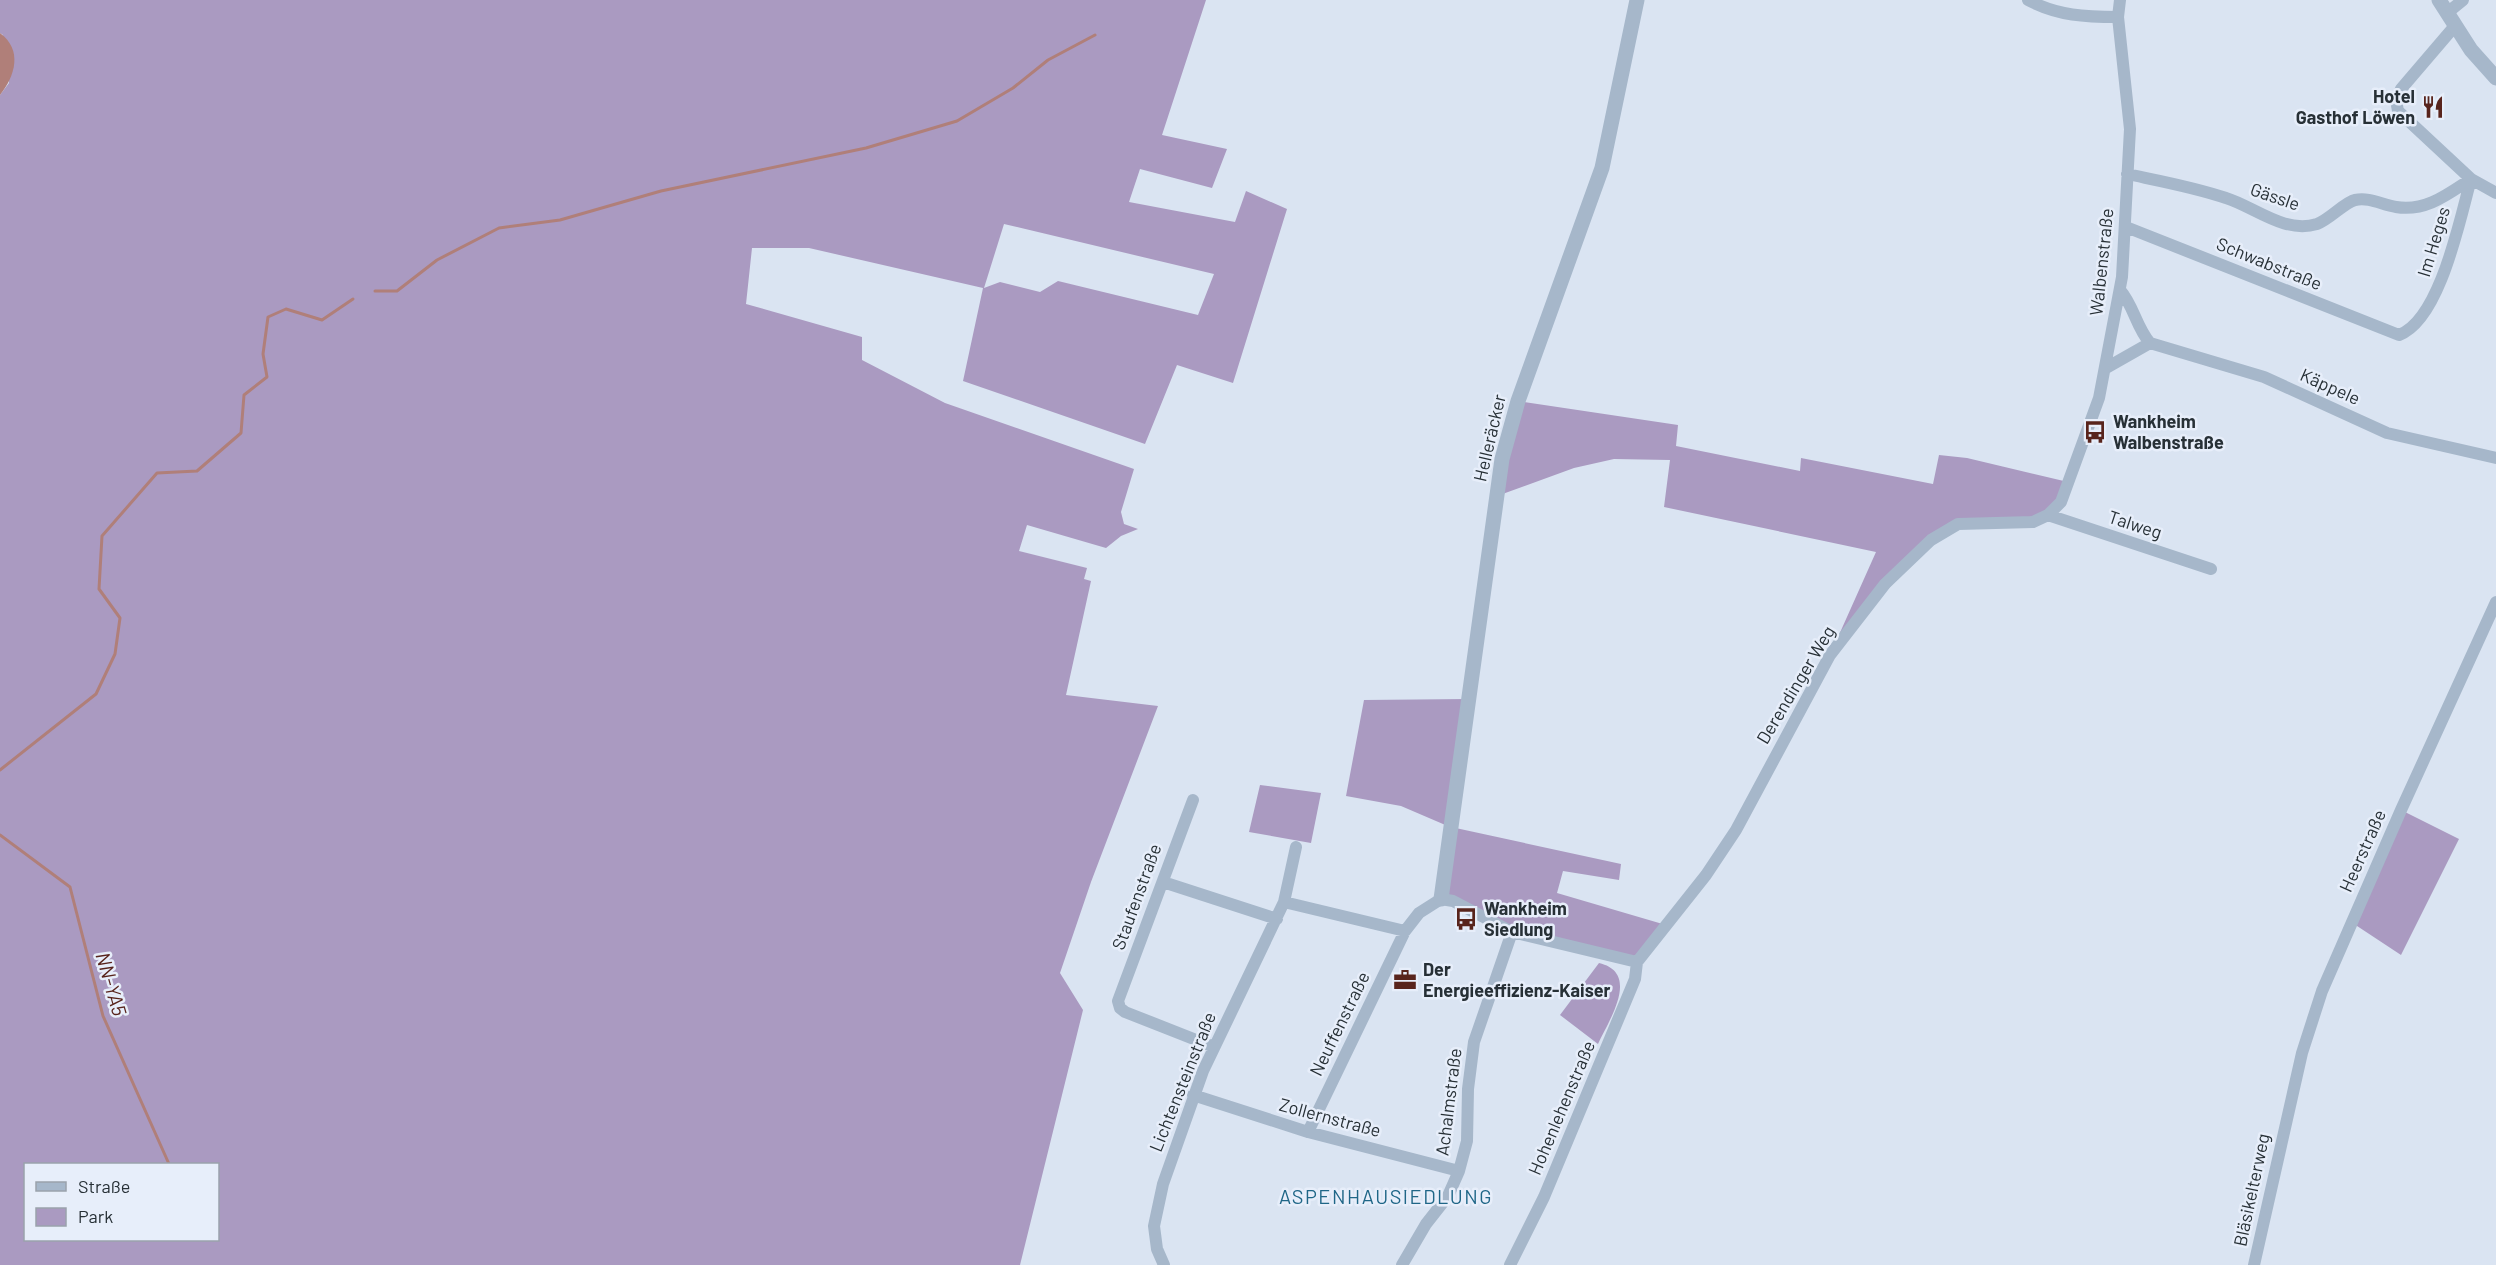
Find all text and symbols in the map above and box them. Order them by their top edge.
place label: Hotel Gasthof Löwen [2296,85,2415,128]
restaurant icon: Hotel Gasthof Löwen [2420,94,2446,120]
street label: Gässle [2248,177,2303,215]
street label: Im Heges [2412,204,2454,279]
street label: Walbenstraße [2084,207,2118,317]
street label: Schwabstraße [2213,232,2325,294]
street label: Käppele [2297,363,2364,409]
street label: Helleräcker [1468,392,1510,484]
place label: Wankheim Walbenstraße [2113,410,2224,453]
bus stop icon: Wankheim Walbenstraße [2082,419,2108,445]
street label: Talweg [2106,505,2165,543]
street label: Derendinger Weg [1751,621,1839,748]
street label: Heerstraße [2334,806,2390,895]
street label: Staufenstraße [1107,841,1165,953]
place label: Wankheim Siedlung [1484,897,1567,940]
bus stop icon: Wankheim Siedlung [1453,906,1479,932]
water label: NN-YA5 [92,949,132,1018]
place label: Der Energieeffizienz-Kaiser [1423,958,1611,1001]
office icon: Der Energieeffizienz-Kaiser [1392,967,1418,993]
street label: Neuffenstraße [1304,968,1374,1079]
street label: Lichtensteinstraße [1144,1009,1220,1155]
street label: Hohenlehenstraße [1523,1037,1599,1178]
street label: Achalmstraße [1430,1047,1466,1157]
street label: Zollernstraße [1277,1093,1384,1141]
street label: Bläsikelterweg [2228,1131,2274,1248]
legend [24,1163,219,1241]
text: Straße [78,1175,130,1197]
district label: ASPENHAUSIEDLUNG [1279,1184,1493,1208]
text: Park [78,1205,113,1227]

